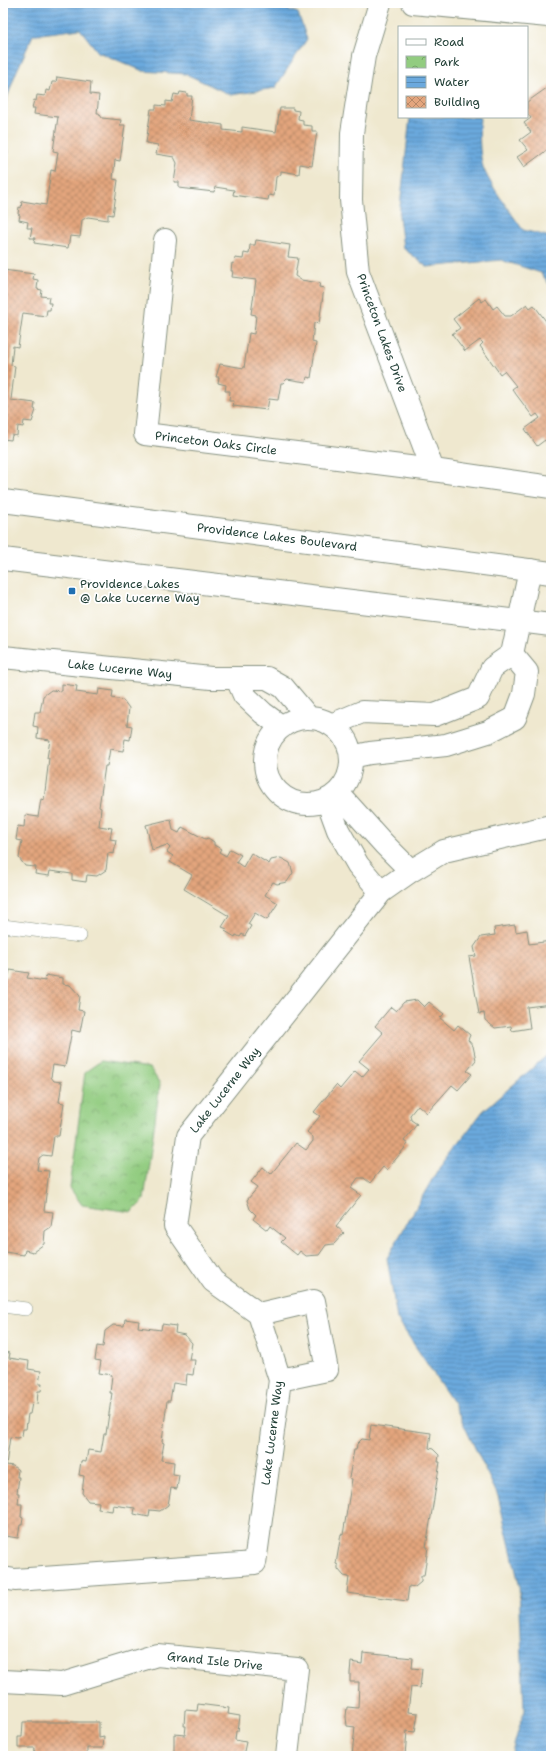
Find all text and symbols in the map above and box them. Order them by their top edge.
legend [398,26,528,118]
text: Road [434,34,465,50]
text: Park [434,54,460,70]
text: Water [434,74,470,90]
text: Building [434,94,480,110]
street label: Princeton Lakes Drive [353,272,411,395]
street label: Princeton Oaks Circle [154,428,278,458]
street label: Providence Lakes Boulevard [196,519,358,555]
place label: Providence Lakes @ Lake Lucerne Way [80,576,200,606]
marker: Providence Lakes @ Lake Lucerne Way [67,586,77,596]
street label: Lake Lucerne Way [67,656,173,682]
street label: Lake Lucerne Way [186,1044,264,1136]
street label: Lake Lucerne Way [258,1380,286,1486]
street label: Grand Isle Drive [166,1648,264,1674]

